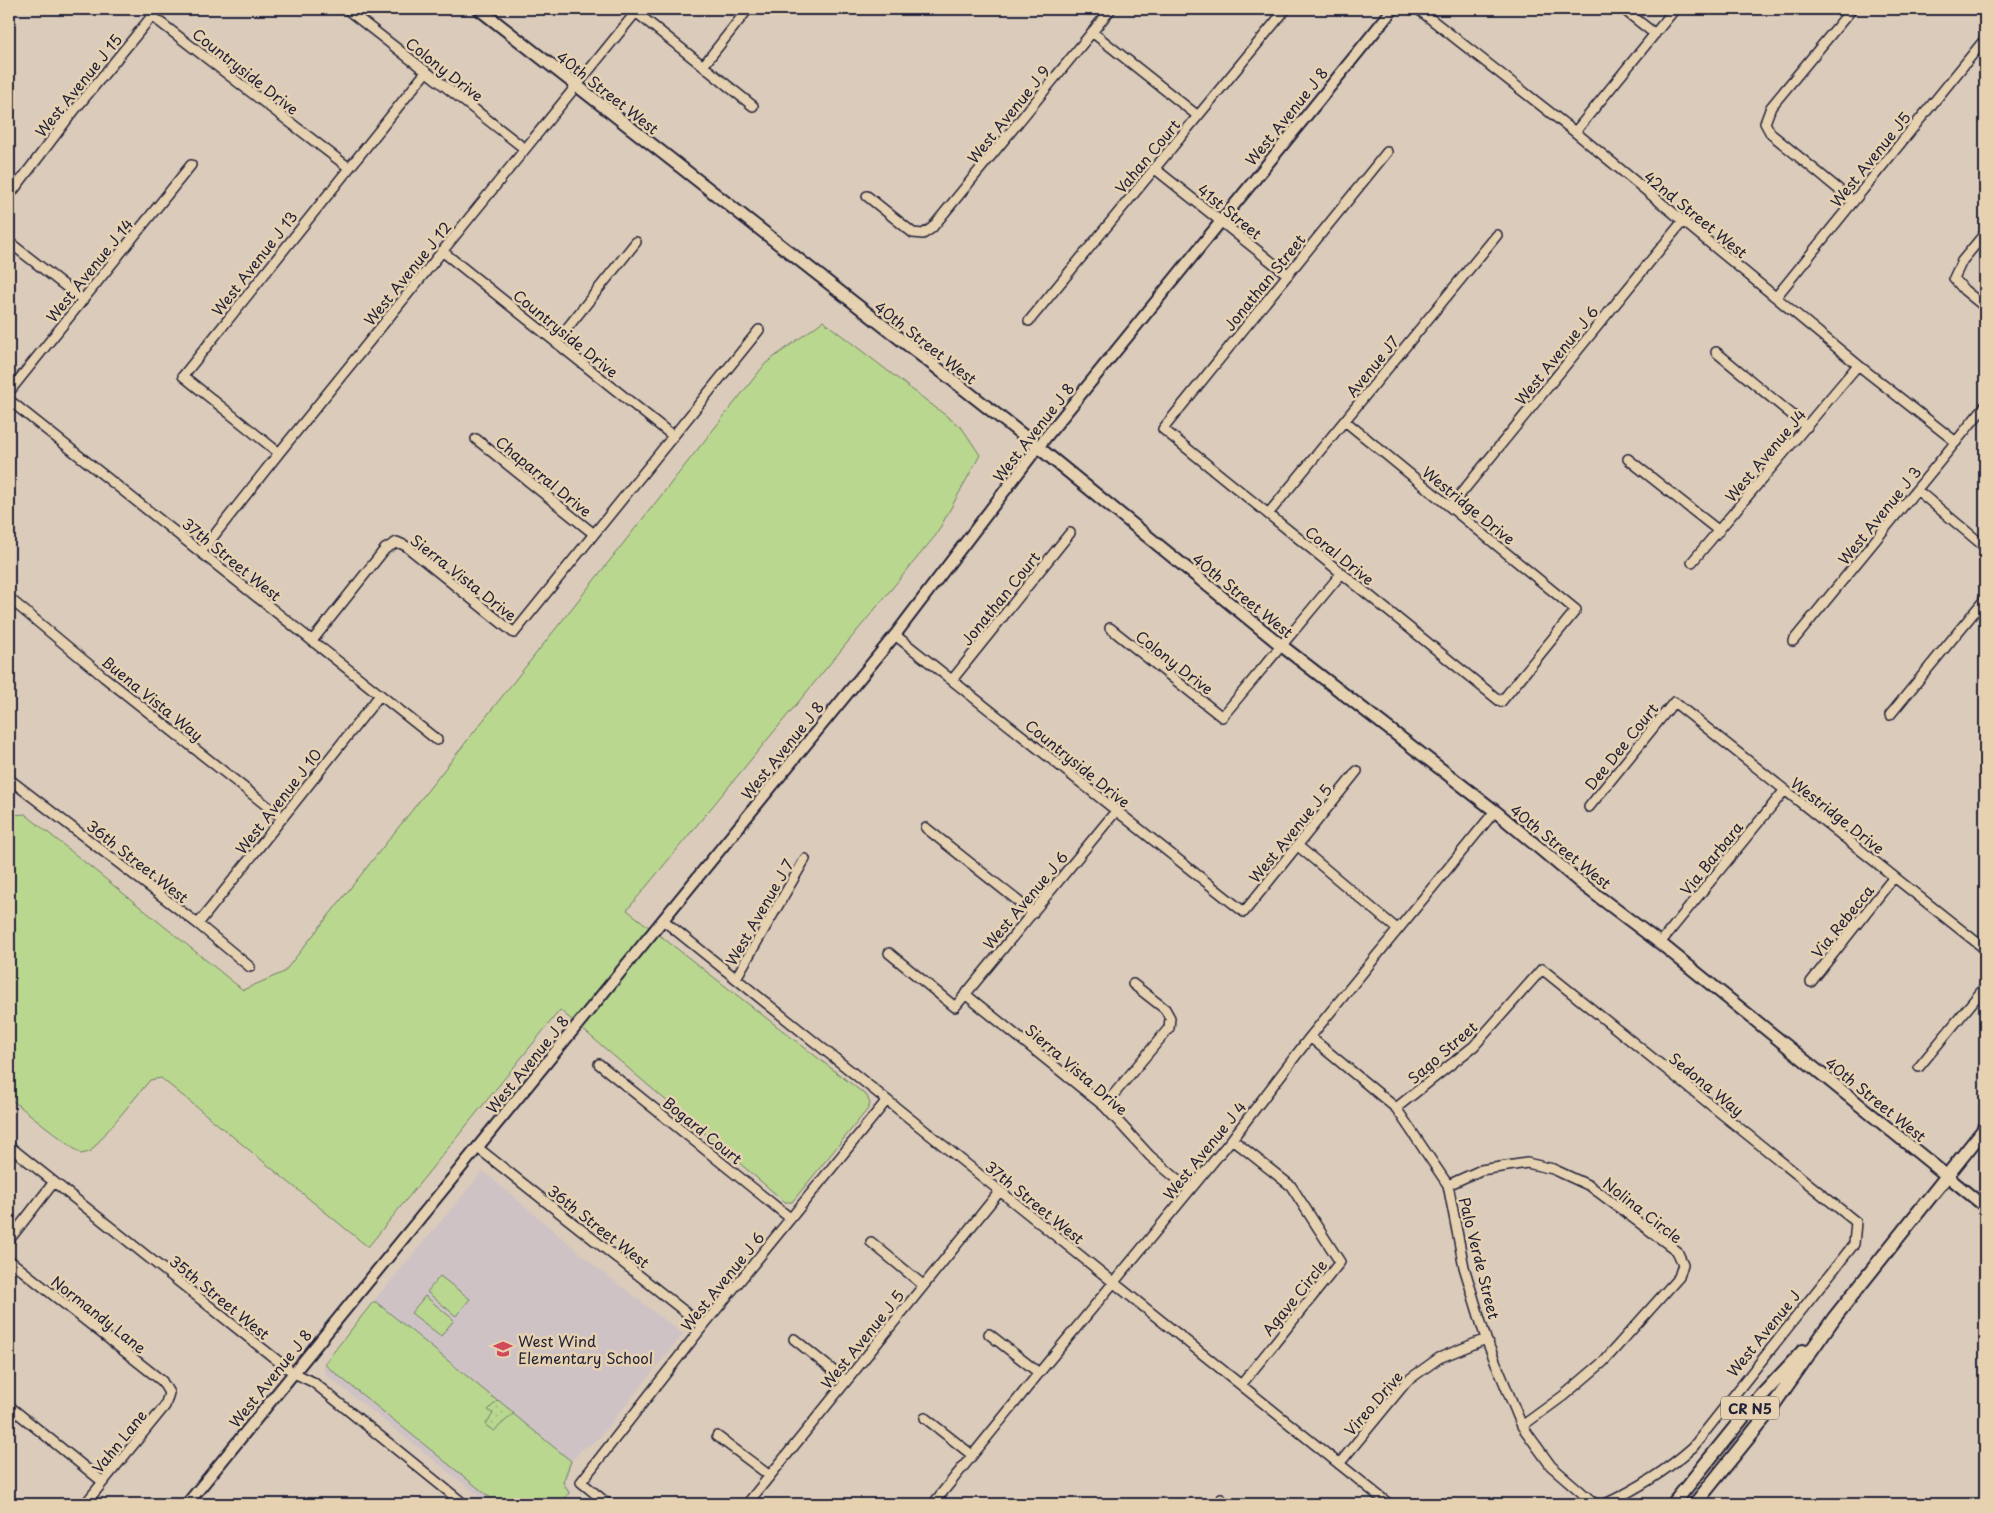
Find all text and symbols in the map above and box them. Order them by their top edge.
street label: Countryside Drive [188,22,304,120]
street label: West Avenue J 15 [29,28,127,142]
street label: Colony Drive [401,31,489,107]
street label: 40th Street West [552,45,664,139]
street label: West Avenue J 9 [961,60,1055,168]
street label: West Avenue J 8 [1239,62,1333,170]
street label: West Avenue J5 [1824,106,1916,212]
street label: Vahan Court [1109,114,1185,198]
street label: 42nd Street West [1639,165,1753,263]
street label: 41st Street [1193,178,1268,244]
street label: West Avenue J 13 [206,206,302,320]
street label: West Avenue J 14 [40,213,138,327]
street label: West Avenue J 12 [358,216,456,330]
street label: Jonathan Street [1218,229,1310,335]
street label: Countryside Drive [509,283,623,383]
street label: 40th Street West [870,295,982,389]
street label: West Avenue J 6 [1509,300,1603,410]
street label: Avenue J7 [1340,330,1404,402]
street label: West Avenue J 8 [987,377,1079,487]
street label: West Avenue J4 [1719,403,1811,507]
street label: Chaparral Drive [491,430,597,522]
street label: Westridge Drive [1418,460,1520,550]
street label: West Avenue J 3 [1832,461,1926,569]
street label: 37th Street West [178,512,286,606]
street label: Coral Drive [1301,520,1379,590]
street label: Sierra Vista Drive [406,528,522,626]
street label: Jonathan Court [955,546,1045,650]
street label: 40th Street West [1188,547,1298,643]
street label: Colony Drive [1131,624,1219,700]
street label: Buena Vista Way [97,650,209,746]
street label: West Avenue J 8 [735,696,829,804]
street label: Dee Dee Court [1579,698,1663,794]
street label: Countryside Drive [1021,713,1135,813]
street label: West Avenue J 10 [229,743,327,859]
street label: Westridge Drive [1786,771,1890,859]
street label: West Avenue J 5 [1243,779,1337,887]
street label: 40th Street West [1506,798,1616,894]
street label: 36th Street West [82,814,194,908]
street label: Via Barbara [1674,816,1748,900]
street label: West Avenue J 6 [977,846,1073,954]
street label: West Avenue J 7 [719,854,799,970]
street label: Via Rebecca [1805,879,1879,963]
street label: West Avenue J 8 [480,1010,574,1118]
street label: Sago Street [1402,1015,1482,1089]
street label: Sierra Vista Drive [1021,1018,1133,1120]
street label: Sedona Way [1665,1047,1749,1121]
street label: 40th Street West [1821,1051,1931,1147]
street label: Bogard Court [658,1091,748,1169]
street label: West Avenue J 4 [1157,1096,1251,1204]
street label: 37th Street West [981,1155,1089,1249]
street label: Nolina Circle [1598,1172,1688,1248]
street label: 36th Street West [543,1179,655,1273]
street label: Palo Verde Street [1454,1195,1506,1321]
street label: West Avenue J 6 [675,1226,769,1336]
street label: 35th Street West [165,1249,275,1345]
street label: Agave Circle [1256,1254,1332,1340]
street label: Normandy Lane [47,1269,151,1359]
street label: West Avenue J 5 [815,1285,909,1393]
street label: West Avenue J [1721,1285,1805,1381]
street label: West Avenue J 8 [223,1324,317,1432]
place label: West Wind Elementary School [518,1329,653,1369]
school or university icon: West Wind Elementary School [492,1338,514,1360]
street label: Vireo Drive [1338,1365,1408,1441]
road number: CR N5 [1721,1396,1779,1420]
street label: Vahn Lane [86,1404,152,1478]

